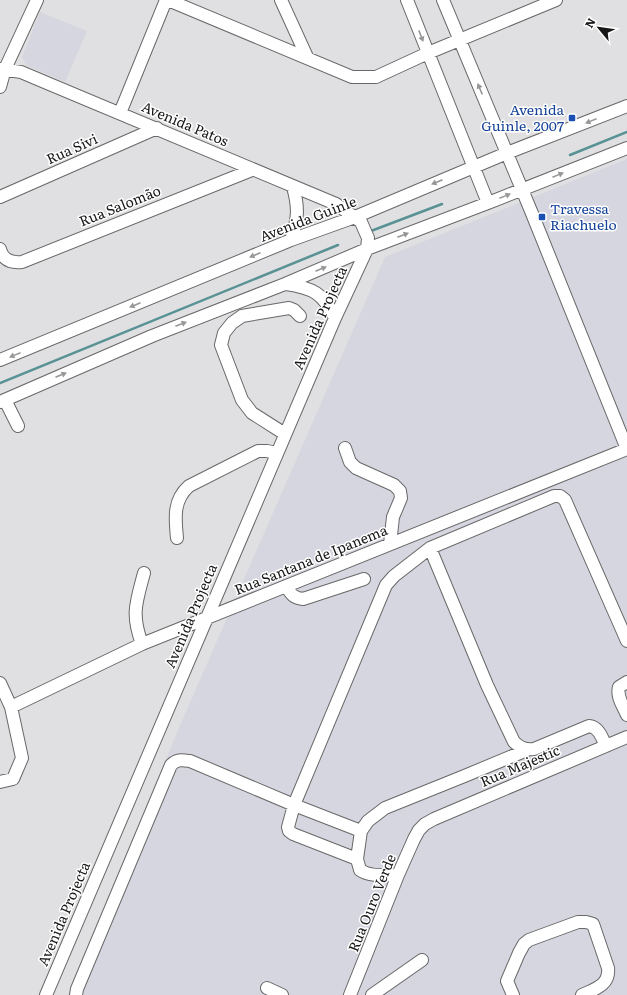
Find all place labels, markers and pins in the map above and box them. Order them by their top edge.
place label: Avenida Guinle, 2007 [481,99,564,135]
marker: Avenida Guinle, 2007 [567,113,577,123]
place label: Travessa Riachuelo [550,198,617,234]
marker: Travessa Riachuelo [537,212,547,222]

